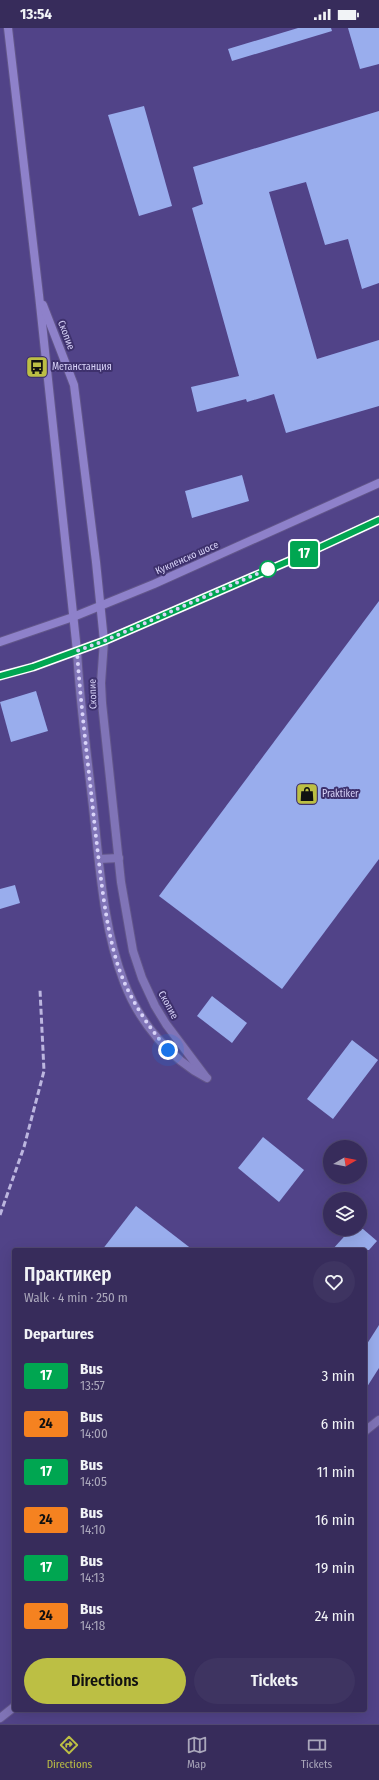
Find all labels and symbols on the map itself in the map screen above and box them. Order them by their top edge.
street label: Скопие [55,319,77,351]
bus stop icon: Метанстанция [24,354,50,380]
place label: Метанстанция [52,361,112,373]
street label: Кукленско шосе [154,539,220,577]
line badge: 17 [286,541,322,567]
unlabelled marker [259,560,277,578]
street label: Скопие [86,679,100,709]
shop icon: Praktiker [294,781,320,807]
place label: Praktiker [322,788,359,800]
street label: Скопие [155,989,181,1021]
your location [158,1040,178,1060]
north arrow [323,1140,367,1184]

